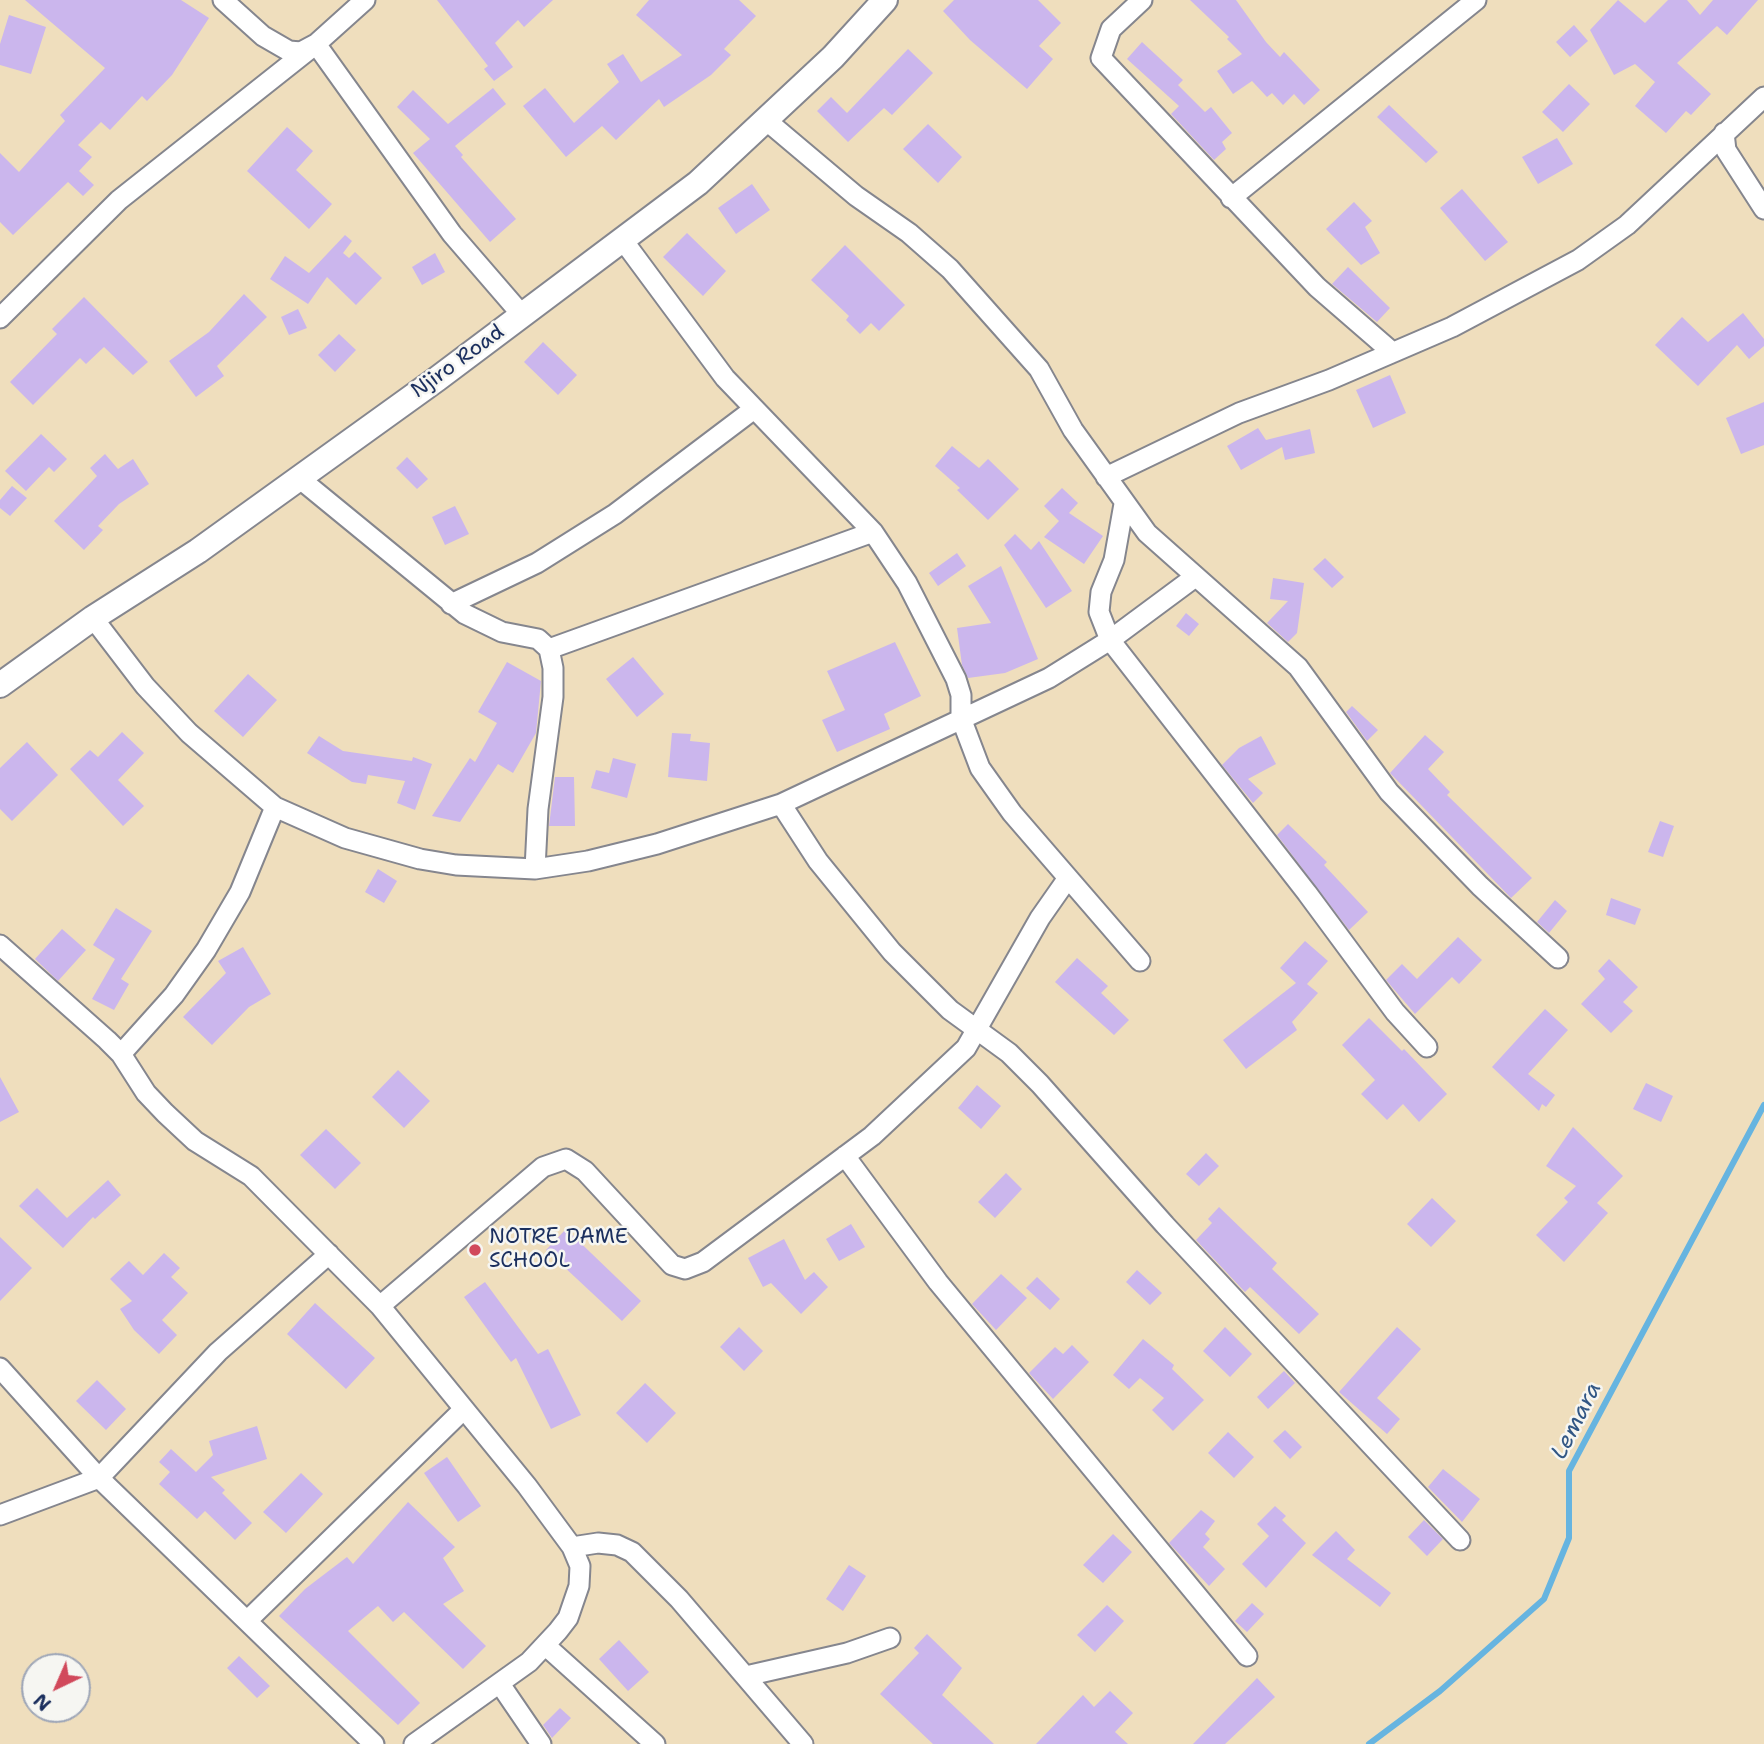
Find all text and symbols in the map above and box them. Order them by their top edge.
street label: Njiro Road [407,320,509,404]
place label: NOTRE DAME SCHOOL [489,1225,628,1275]
marker: NOTRE DAME SCHOOL [467,1242,483,1258]
water label: Lemara [1546,1378,1608,1464]
north arrow [21,1653,91,1723]
text: N [28,1688,57,1716]

